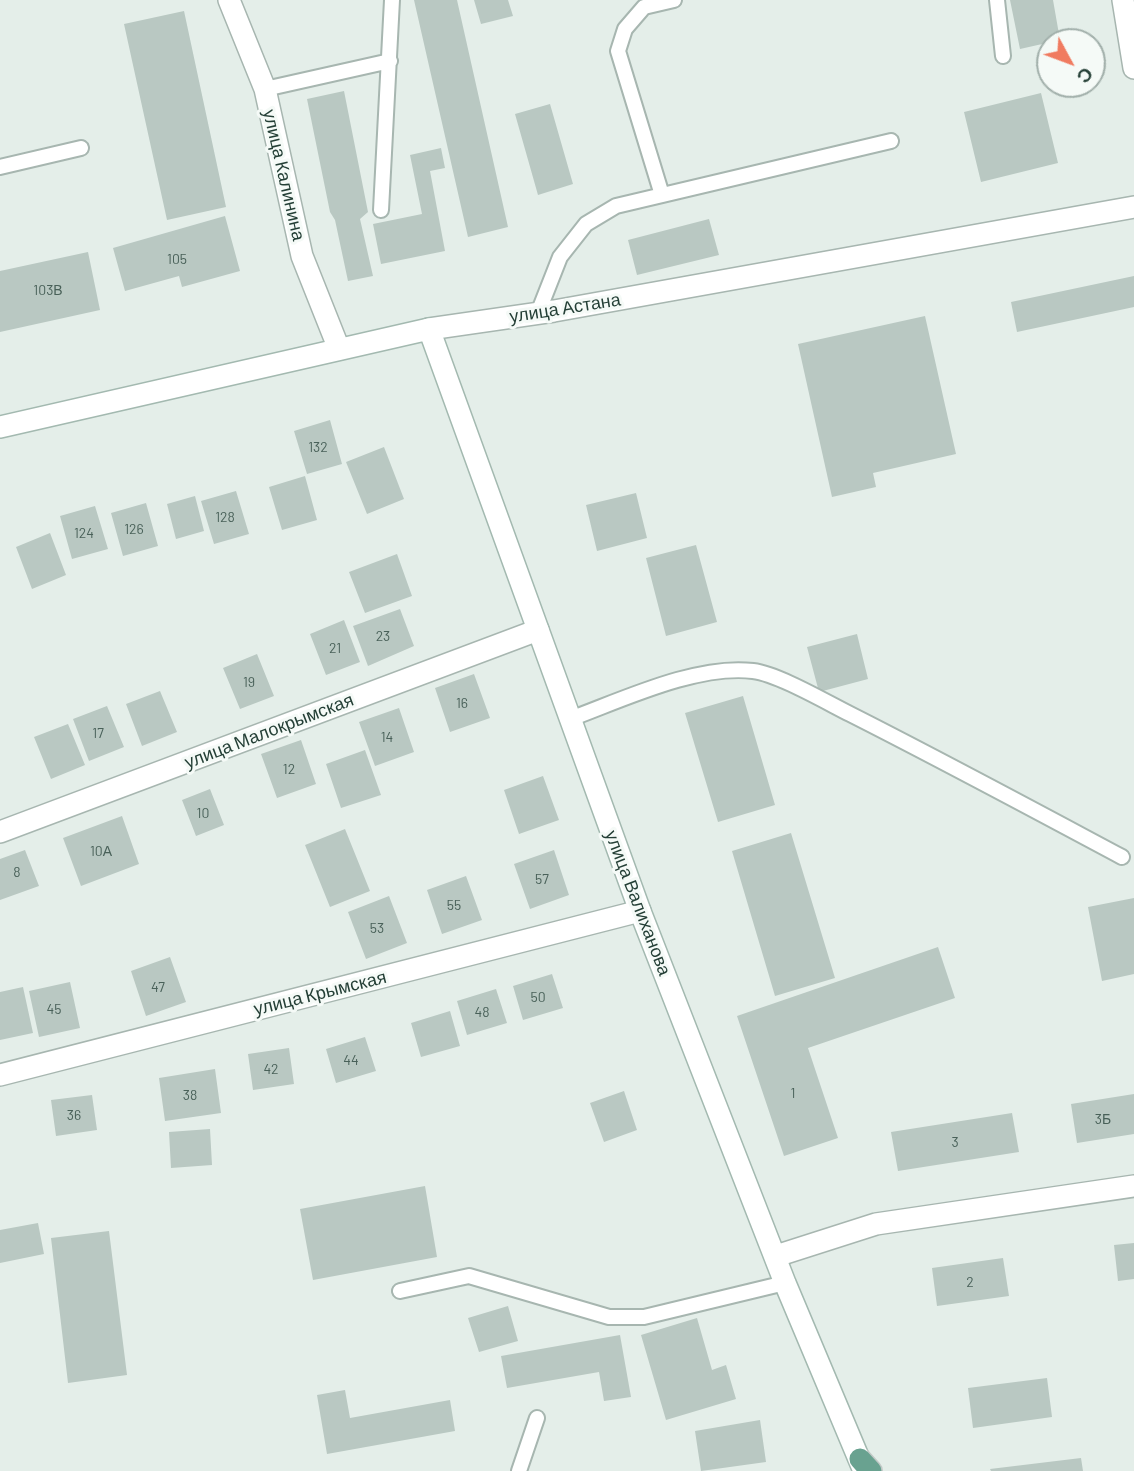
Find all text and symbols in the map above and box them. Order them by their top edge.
north arrow [1036,28,1106,98]
text: С [1073,63,1099,89]
street label: улица Калинина [258,107,310,243]
house number: 105 [167,251,187,267]
house number: 103В [33,282,63,298]
street label: улица Астана [508,289,622,327]
house number: 132 [308,439,328,455]
house number: 128 [215,509,235,525]
house number: 126 [124,521,144,537]
house number: 124 [74,525,94,541]
house number: 23 [376,628,390,644]
house number: 21 [329,640,341,656]
house number: 19 [243,674,255,690]
street label: улица Малокрымская [181,689,357,773]
house number: 16 [456,695,468,711]
house number: 17 [92,725,104,741]
house number: 14 [381,729,393,745]
house number: 12 [283,761,295,777]
house number: 10 [197,805,209,821]
street label: улица Валиханова [600,827,676,979]
house number: 10А [90,843,112,859]
house number: 8 [13,864,21,880]
house number: 57 [535,871,549,887]
house number: 55 [447,897,461,913]
house number: 53 [370,920,384,936]
street label: улица Крымская [251,966,389,1020]
house number: 47 [151,979,165,995]
house number: 50 [530,989,546,1005]
house number: 45 [47,1001,61,1017]
house number: 48 [474,1004,490,1020]
house number: 44 [343,1052,359,1068]
house number: 42 [263,1061,279,1077]
house number: 1 [791,1085,795,1101]
house number: 38 [183,1087,197,1103]
house number: 36 [67,1107,81,1123]
house number: 3Б [1095,1111,1111,1127]
house number: 3 [951,1134,959,1150]
house number: 2 [966,1274,974,1290]

